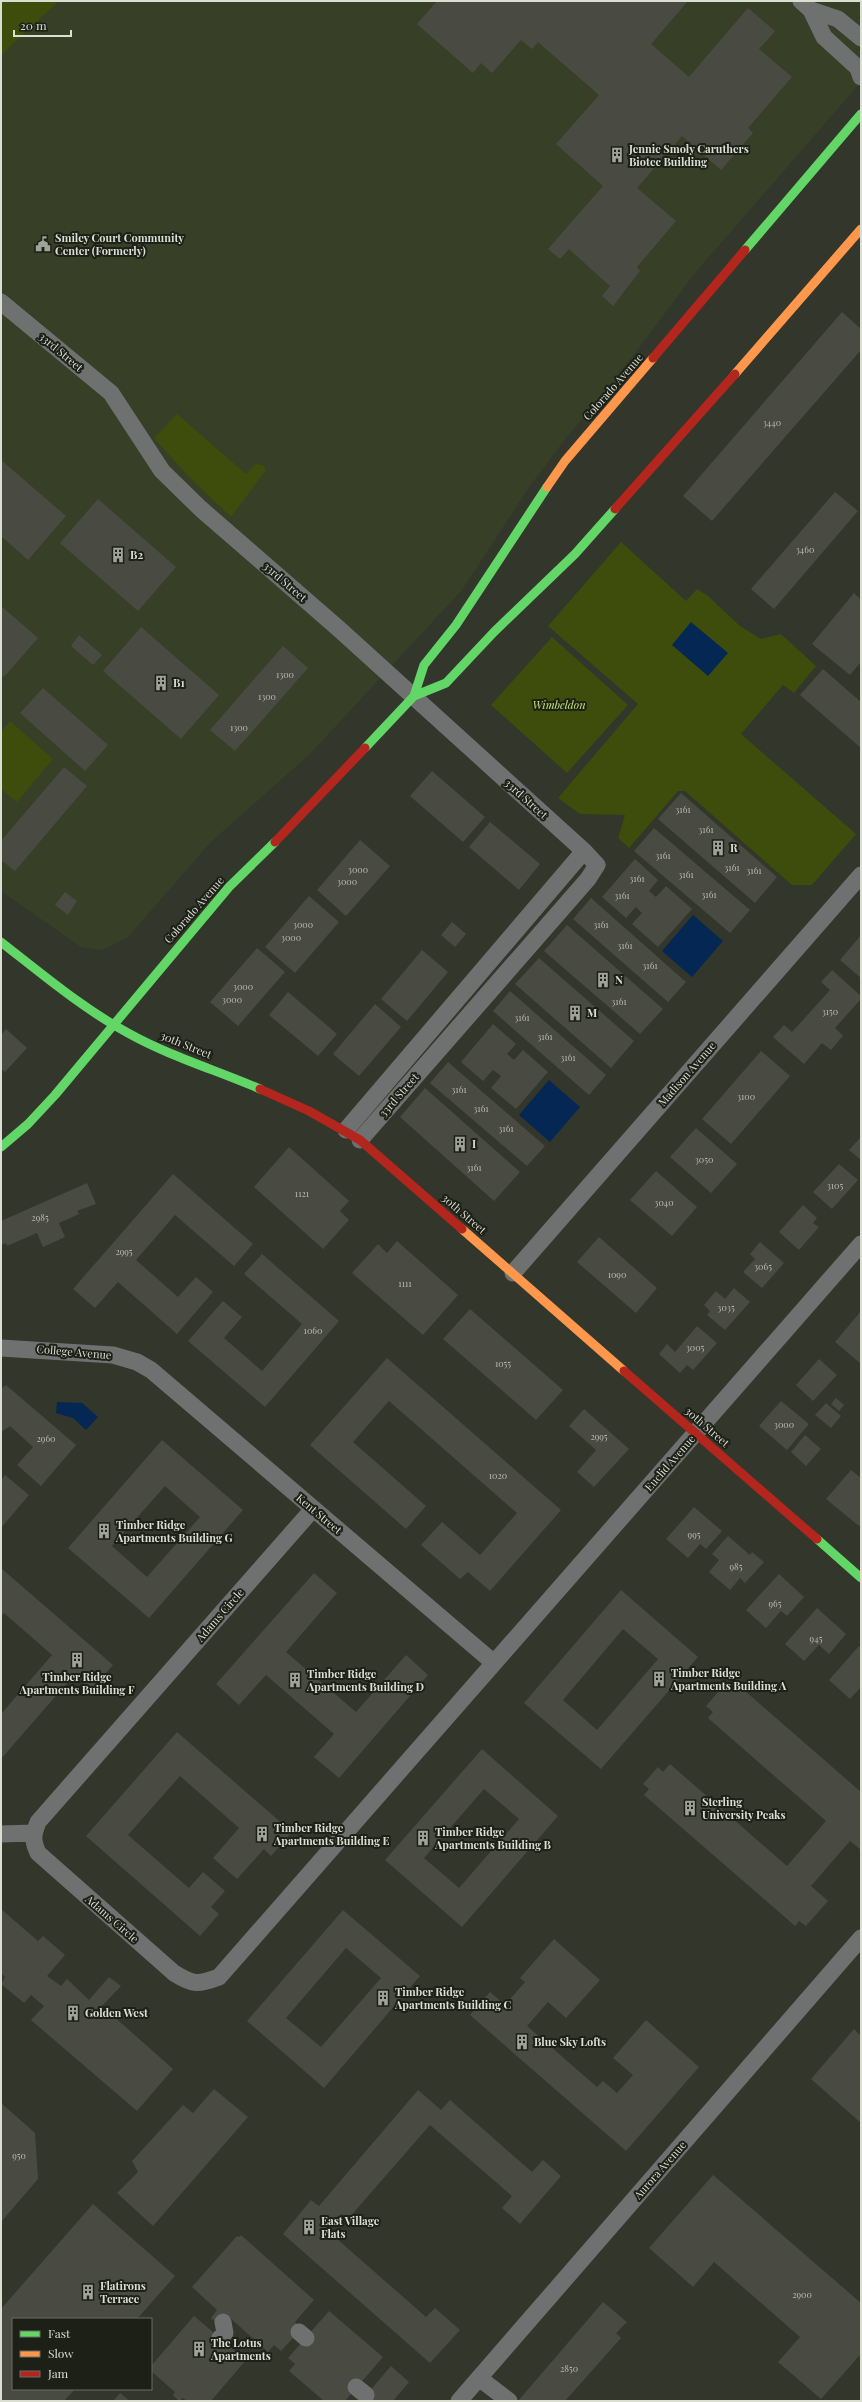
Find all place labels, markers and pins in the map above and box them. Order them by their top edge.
place label: Jennie Smoly Caruthers Biotec Building [628,141,749,169]
building icon: Jennie Smoly Caruthers Biotec Building [608,146,626,164]
place label: Smiley Court Community Center (Formerly) [55,230,184,258]
public building icon: Smiley Court Community Center (Formerly) [34,235,52,253]
building icon: B2 [109,546,127,564]
place label: B2 [130,547,143,562]
building icon: B1 [152,674,170,692]
place label: B1 [173,675,185,690]
building icon: R [709,839,727,857]
place label: R [730,840,738,855]
building icon: N [594,971,612,989]
place label: N [615,972,623,987]
building icon: M [566,1004,584,1022]
place label: M [587,1005,597,1020]
building icon: I [451,1135,469,1153]
place label: I [472,1136,476,1151]
place label: Timber Ridge Apartments Building G [115,1517,233,1545]
building icon: Timber Ridge Apartments Building G [95,1522,113,1540]
building icon: Timber Ridge Apartments Building F [68,1651,86,1669]
place label: Timber Ridge Apartments Building A [670,1665,787,1693]
place label: Timber Ridge Apartments Building D [306,1666,425,1694]
place label: Timber Ridge Apartments Building F [18,1669,135,1697]
building icon: Timber Ridge Apartments Building A [650,1670,668,1688]
building icon: Timber Ridge Apartments Building D [286,1671,304,1689]
place label: Sterling University Peaks [702,1794,786,1822]
building icon: Sterling University Peaks [681,1799,699,1817]
place label: Timber Ridge Apartments Building E [273,1820,390,1848]
place label: Timber Ridge Apartments Building B [434,1824,552,1852]
building icon: Timber Ridge Apartments Building E [253,1825,271,1843]
building icon: Timber Ridge Apartments Building B [414,1829,432,1847]
place label: Timber Ridge Apartments Building C [394,1984,512,2012]
building icon: Timber Ridge Apartments Building C [374,1989,392,2007]
building icon: Golden West [64,2004,82,2022]
place label: Golden West [85,2005,148,2020]
building icon: Blue Sky Lofts [513,2033,531,2051]
place label: Blue Sky Lofts [534,2034,606,2049]
place label: East Village Flats [321,2213,380,2241]
building icon: East Village Flats [300,2218,318,2236]
place label: Flatirons Terrace [100,2278,146,2306]
building icon: Flatirons Terrace [79,2283,97,2301]
place label: The Lotus Apartments [210,2335,271,2363]
building icon: The Lotus Apartments [190,2340,208,2358]

